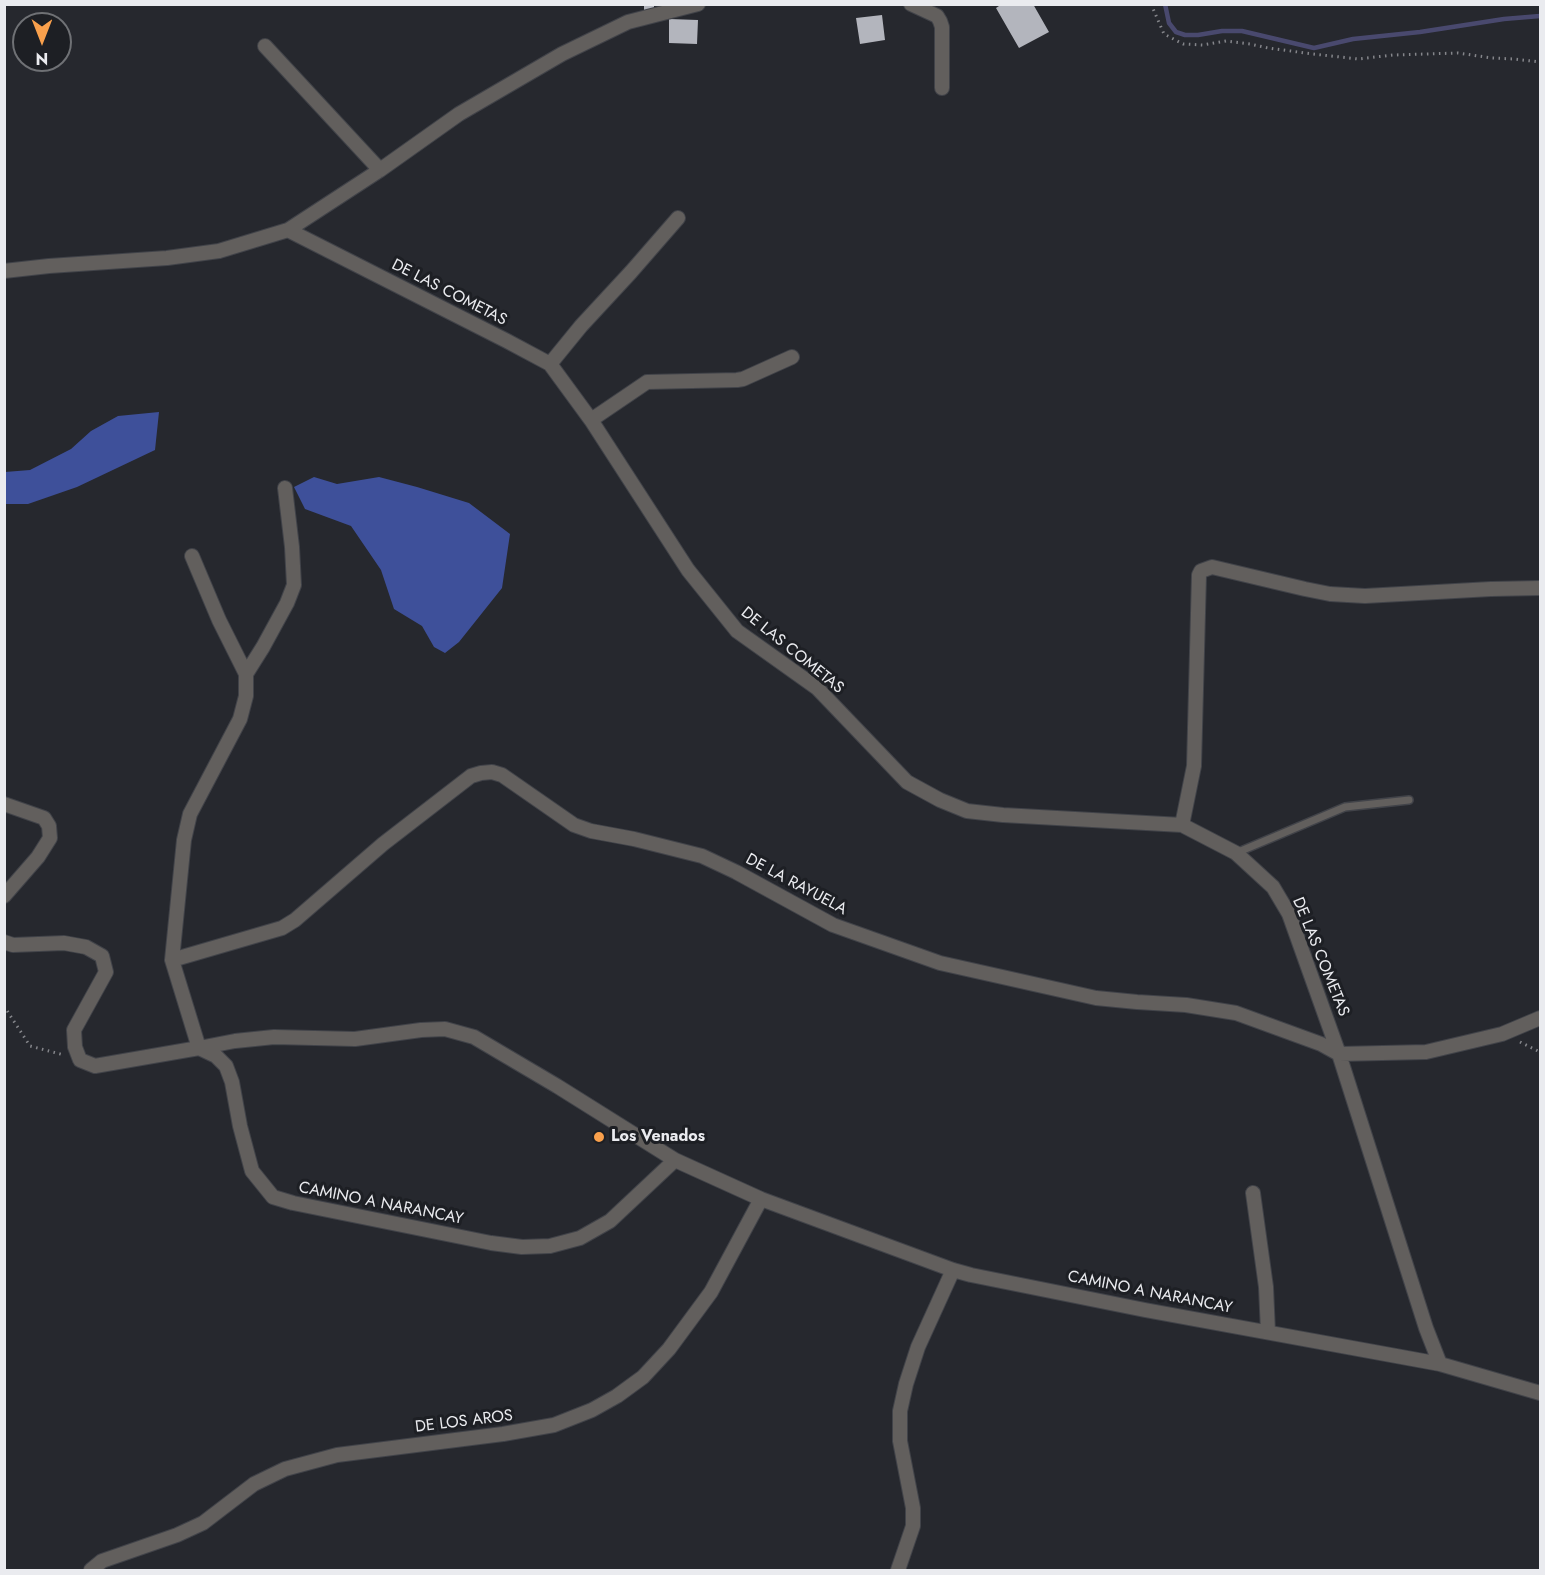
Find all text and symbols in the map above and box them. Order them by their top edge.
north arrow [12,12,72,72]
text: N [36,47,48,70]
street label: DE LAS COMETAS [388,256,510,330]
street label: DE LAS COMETAS [737,604,847,698]
street label: DE LA RAYUELA [742,850,850,920]
street label: DE LAS COMETAS [1287,895,1353,1019]
place label: Los Venados [611,1127,705,1147]
marker: Los Venados [592,1130,606,1144]
street label: CAMINO A NARANCAY [297,1179,465,1229]
street label: CAMINO A NARANCAY [1066,1268,1234,1318]
street label: DE LOS AROS [414,1406,514,1438]

